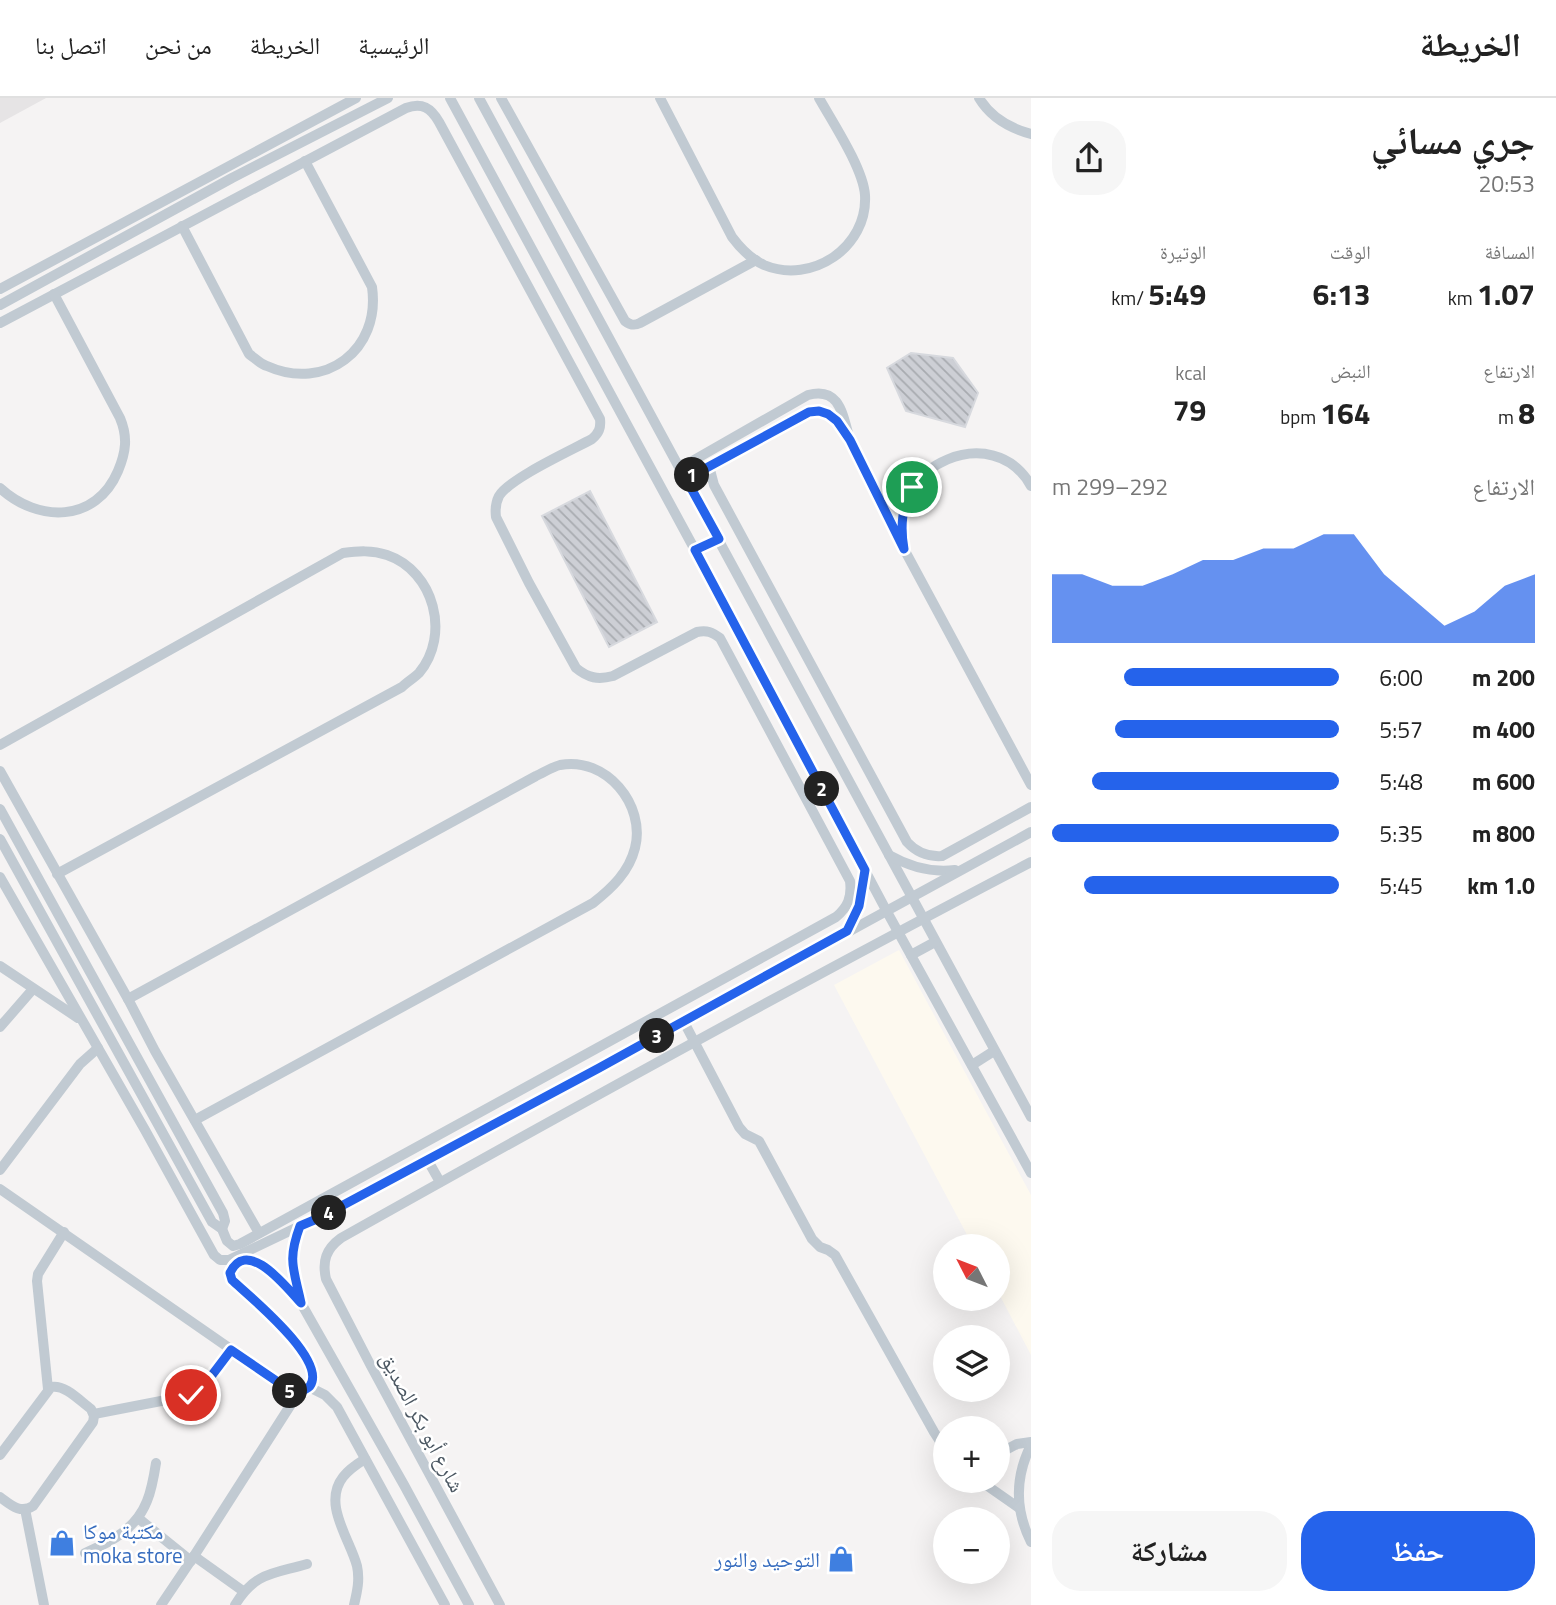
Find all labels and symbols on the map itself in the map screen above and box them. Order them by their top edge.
pin [882,457,942,517]
pin: 1 [674,458,710,492]
pin: 2 [804,772,840,806]
pin: 3 [640,1018,674,1054]
pin: 4 [312,1196,346,1230]
north arrow [933,1234,1010,1311]
street label: شارع أبو بكر الصديق [373,1346,473,1498]
pin [161,1365,221,1425]
pin: 5 [272,1374,308,1408]
place label: مكتبة موكا moka store [83,1515,183,1571]
shop icon: مكتبة موكا moka store [47,1528,77,1558]
place label: التوحيد والنور [713,1543,820,1575]
shop icon: التوحيد والنور [826,1544,856,1574]

